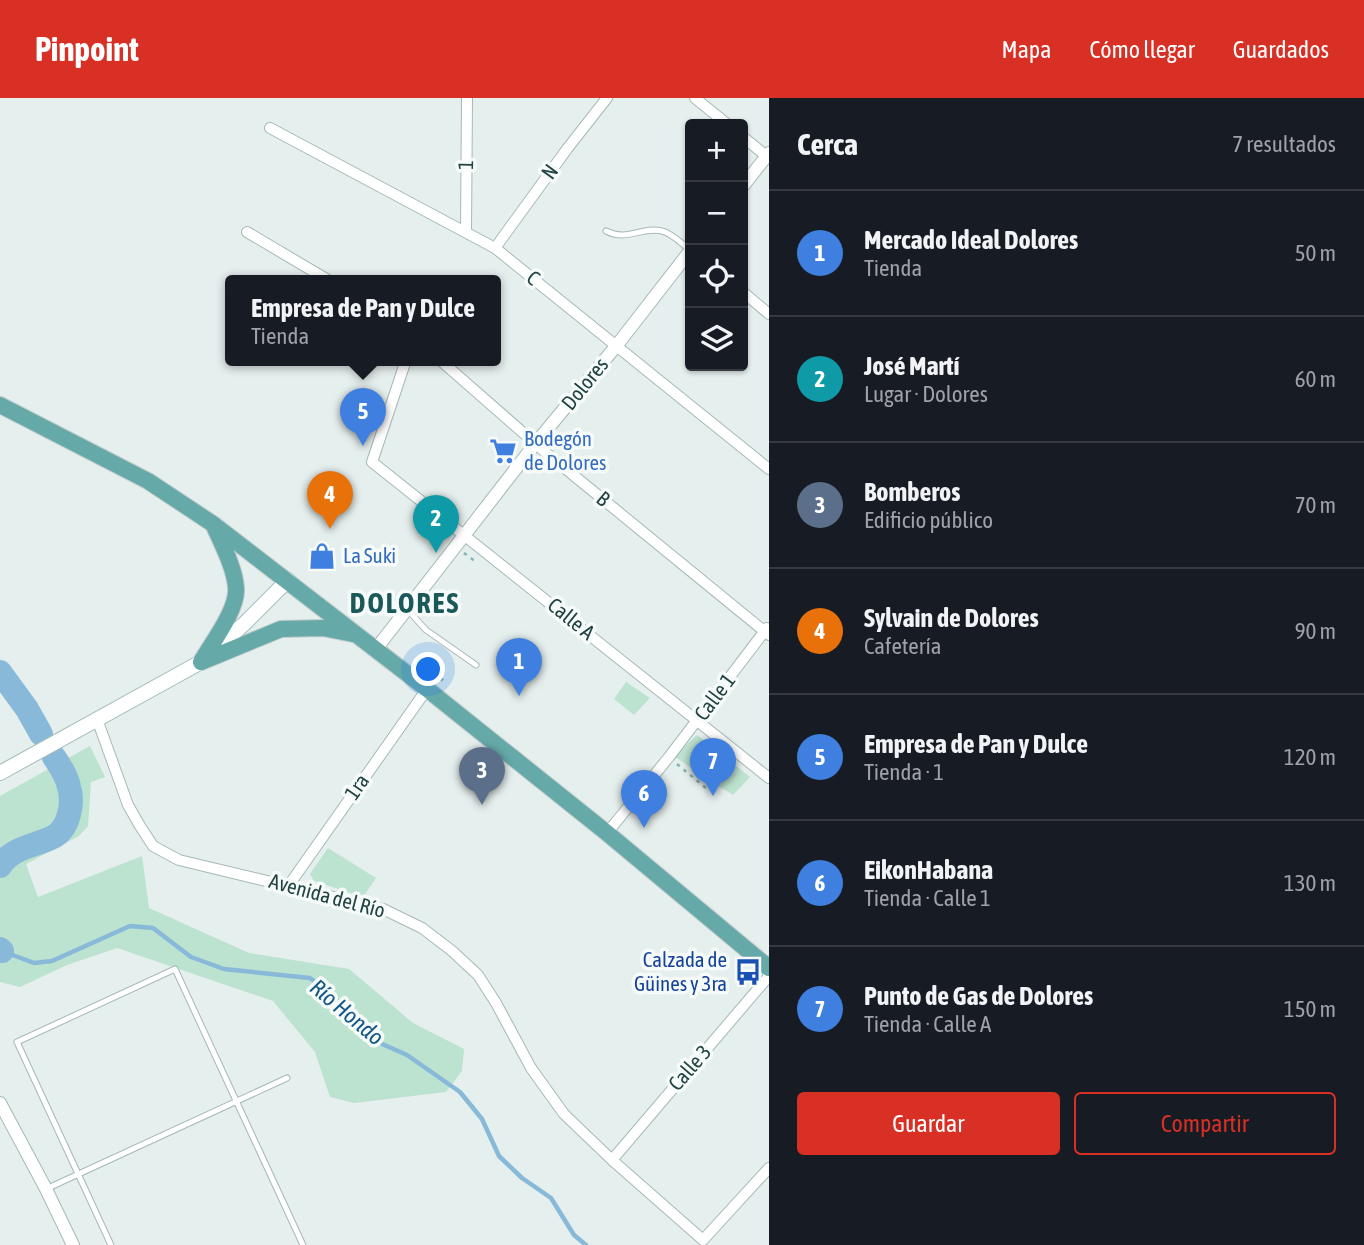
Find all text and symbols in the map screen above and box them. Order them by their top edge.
text: Pinpoint [35,30,139,68]
text: Mapa [1002,36,1051,63]
text: Cómo llegar [1089,36,1195,63]
text: Guardados [1233,36,1329,63]
map controls [685,119,748,371]
button: + [685,119,748,182]
text: Cerca [797,127,858,161]
text: 7 resultados [1232,131,1336,157]
street label: N [536,159,563,183]
street label: 1 [453,160,477,170]
button: − [685,182,748,245]
text: Mercado Ideal Dolores [864,225,1078,255]
text: 1 [815,240,825,266]
text: 50 m [1295,240,1336,266]
button: locate [685,245,748,308]
text: Tienda [864,255,922,281]
street label: C [522,265,545,290]
popup [225,275,501,366]
text: Empresa de Pan y Dulce [251,293,475,323]
button: layers [685,308,748,371]
text: Tienda [251,323,309,349]
text: José Martí [864,351,959,381]
street label: Dolores [556,353,612,414]
text: 2 [815,366,825,392]
text: 60 m [1295,366,1336,392]
text: Lugar · Dolores [864,381,988,407]
pin: 5 [340,388,386,446]
place label: Bodegón de Dolores [524,426,606,474]
supermarket icon: Bodegón de Dolores [488,436,518,466]
pin: 4 [307,471,353,529]
text: Bomberos [864,477,960,507]
street label: B [592,486,615,511]
text: 3 [815,492,825,518]
text: 70 m [1295,492,1336,518]
pin: 2 [413,495,459,553]
text: Edificio público [864,507,993,533]
shop icon: La Suki [307,541,337,571]
place label: La Suki [343,543,396,567]
district label: DOLORES [350,587,460,619]
street label: Calle A [544,592,600,645]
text: Sylvain de Dolores [864,603,1039,633]
text: 4 [815,618,825,644]
text: 90 m [1295,618,1336,644]
text: Cafetería [864,633,941,659]
pin: 1 [496,638,542,696]
your location [411,652,445,686]
street label: Calle 1 [689,668,740,725]
text: Empresa de Pan y Dulce [864,729,1088,759]
pin: 7 [690,738,736,796]
text: 5 [815,744,825,770]
text: 120 m [1284,744,1336,770]
pin: 3 [459,747,505,805]
text: Tienda · 1 [864,759,944,785]
street label: 1ra [339,769,373,804]
pin: 6 [621,770,667,828]
text: EikonHabana [864,855,993,885]
street label: Avenida del Río [267,868,388,922]
text: 6 [815,870,825,896]
text: 130 m [1284,870,1336,896]
text: Tienda · Calle 1 [864,885,991,911]
place label: Calzada de Güines y 3ra [634,947,727,995]
bus stop icon: Calzada de Güines y 3ra [733,957,763,987]
water label: Río Hondo [305,974,389,1050]
text: Punto de Gas de Dolores [864,981,1093,1011]
text: 7 [815,996,825,1022]
text: 150 m [1284,996,1336,1022]
text: Tienda · Calle A [864,1011,991,1037]
street label: Calle 3 [663,1040,715,1095]
button: Guardar [797,1092,1060,1155]
button: Compartir [1074,1092,1336,1155]

